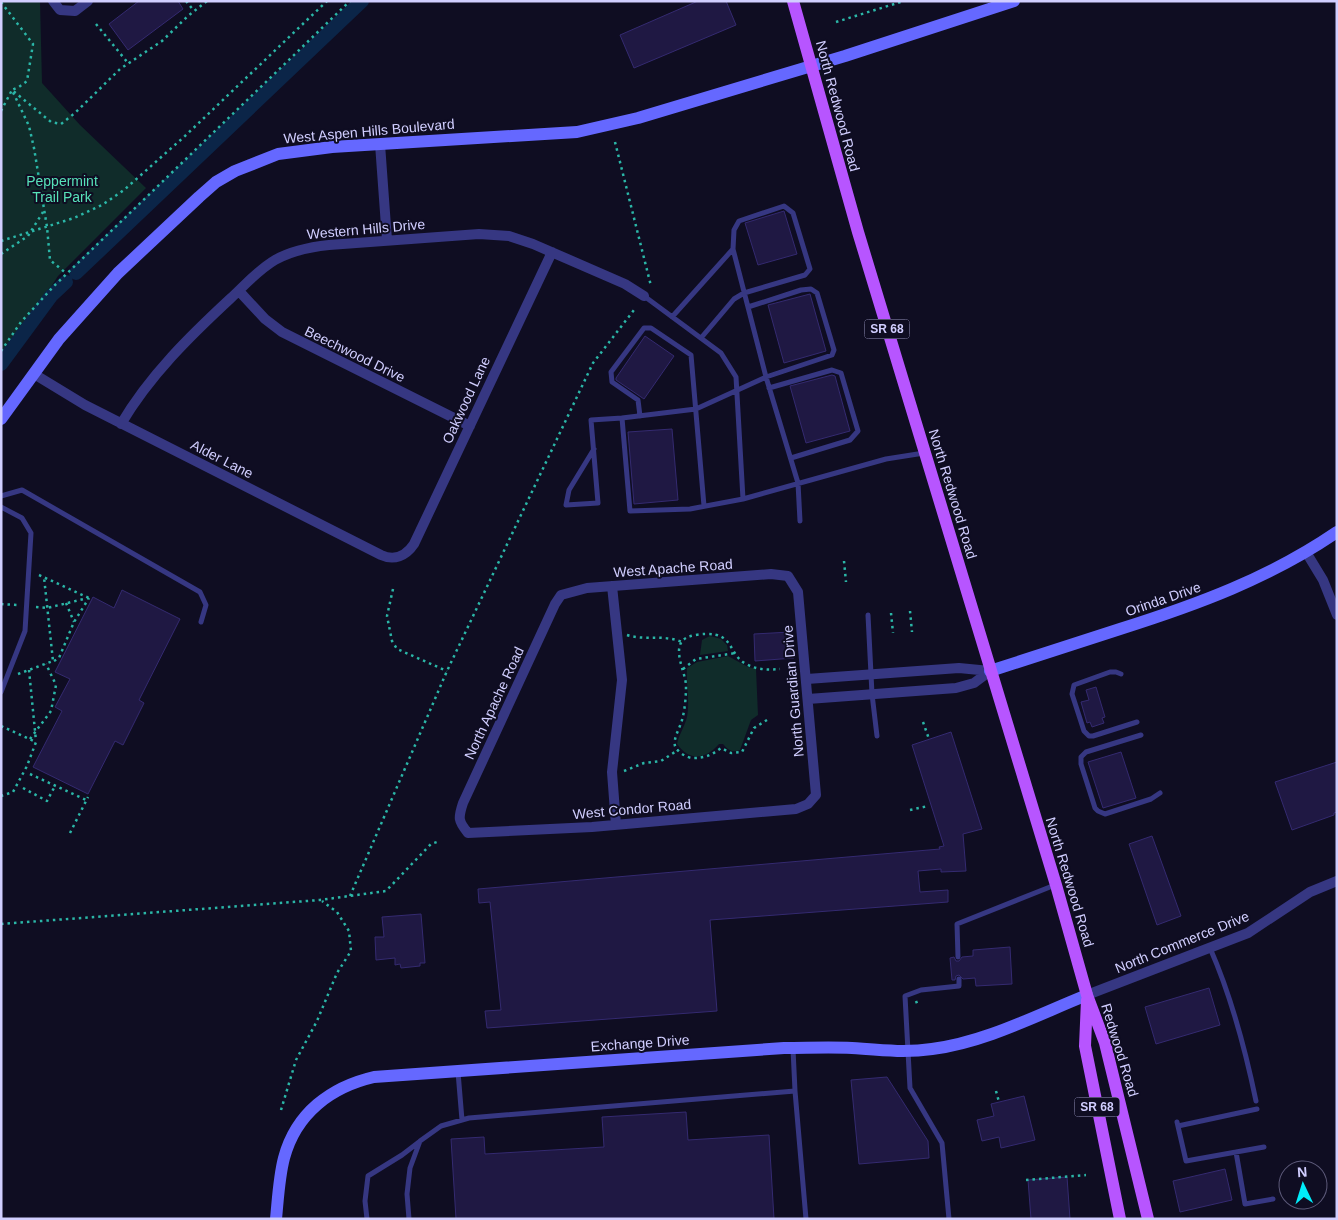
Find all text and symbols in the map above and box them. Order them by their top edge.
street label: North Redwood Road [813,39,863,173]
street label: West Aspen Hills Boulevard [283,116,455,146]
park label: Peppermint Trail Park [26,173,98,205]
street label: Western Hills Drive [306,216,426,242]
road number: SR 68 [864,320,910,338]
street label: Beechwood Drive [302,323,408,385]
street label: Oakwood Lane [439,354,493,446]
street label: North Redwood Road [926,427,980,561]
street label: Alder Lane [188,437,256,482]
street label: West Apache Road [613,556,733,580]
street label: Orinda Drive [1123,579,1203,619]
street label: North Guardian Drive [779,624,807,758]
street label: North Apache Road [461,644,527,762]
street label: West Condor Road [572,796,692,822]
street label: North Redwood Road [1043,815,1097,949]
street label: North Commerce Drive [1113,908,1252,976]
street label: Redwood Road [1098,1002,1142,1098]
street label: Exchange Drive [590,1032,690,1054]
road number: SR 68 [1074,1098,1120,1116]
north arrow [1278,1160,1328,1210]
text: N [1296,1164,1308,1180]

